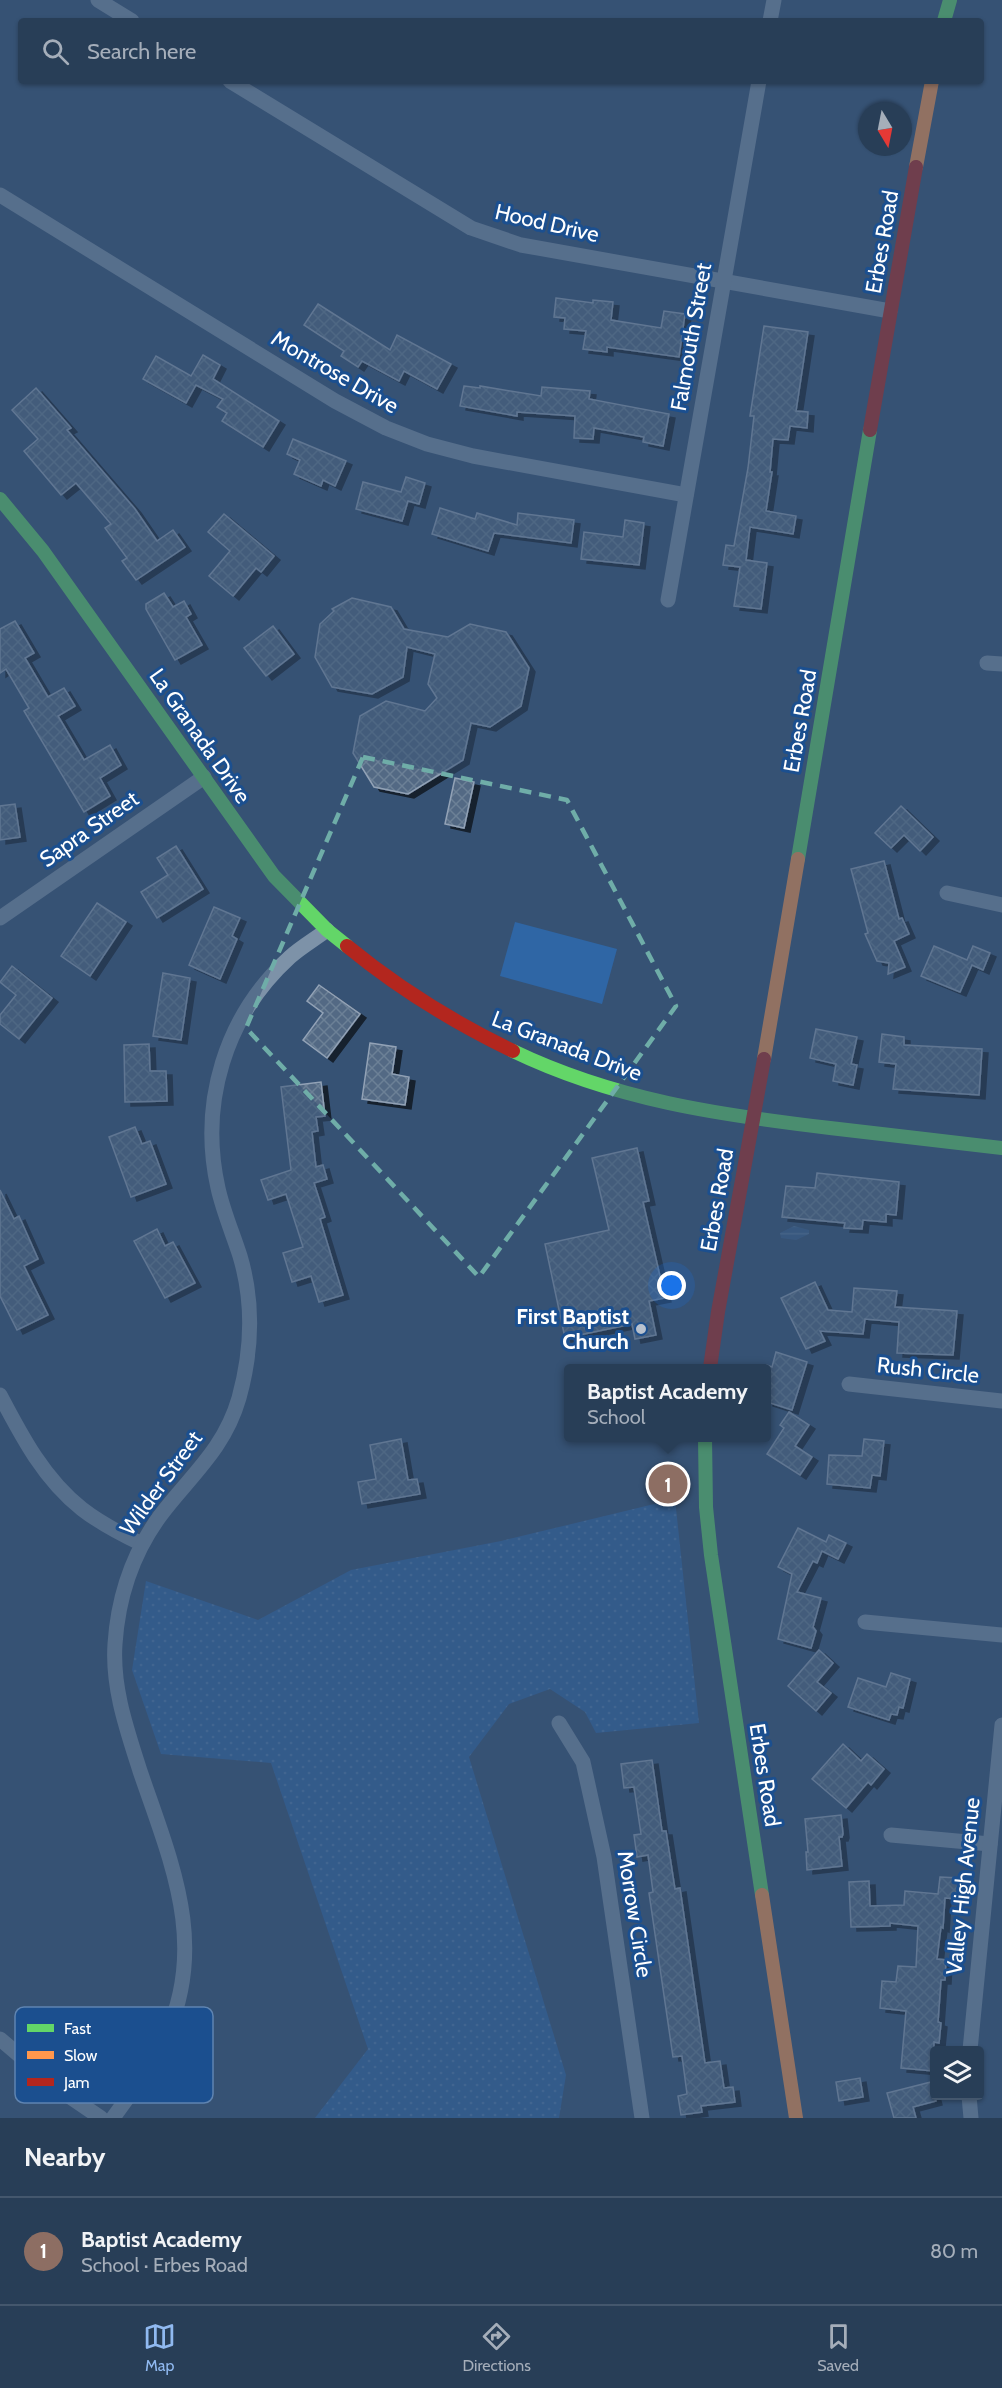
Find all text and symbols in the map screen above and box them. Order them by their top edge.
search box [18,18,984,84]
icon: search [39,35,72,68]
text: Search here [87,38,196,65]
north arrow [858,102,912,156]
street label: Erbes Road [860,188,904,296]
street label: Hood Drive [492,198,602,248]
street label: Falmouth Street [665,260,717,413]
street label: Montrose Drive [266,325,404,419]
street label: La Granada Drive [143,663,257,809]
street label: Erbes Road [778,667,822,775]
street label: Sapra Street [34,785,144,873]
street label: La Granada Drive [488,1005,646,1087]
street label: Erbes Road [695,1146,739,1254]
your location [657,1271,686,1300]
place label: First Baptist Church [516,1303,629,1355]
marker: First Baptist Church [634,1322,648,1336]
street label: Rush Circle [876,1351,980,1389]
popup [564,1364,771,1442]
text: Baptist Academy [587,1378,748,1405]
text: School [587,1405,645,1429]
street label: Wilder Street [114,1425,208,1540]
pin: 1 [648,1462,688,1506]
street label: Erbes Road [744,1721,786,1829]
street label: Valley High Avenue [940,1796,986,1976]
street label: Morrow Circle [612,1849,658,1979]
legend [15,2007,213,2103]
text: Fast [64,2019,92,2038]
text: Slow [64,2046,98,2065]
map controls [930,2046,984,2100]
button: layers [930,2046,984,2100]
text: Jam [63,2073,90,2092]
text: Nearby [24,2141,105,2173]
text: Baptist Academy [81,2226,242,2253]
text: 1 [40,2239,47,2263]
text: 80 m [930,2239,978,2263]
text: School · Erbes Road [81,2253,248,2277]
tab: Map [143,2320,176,2375]
tab: Directions [463,2320,531,2375]
tab: Saved [817,2320,859,2375]

